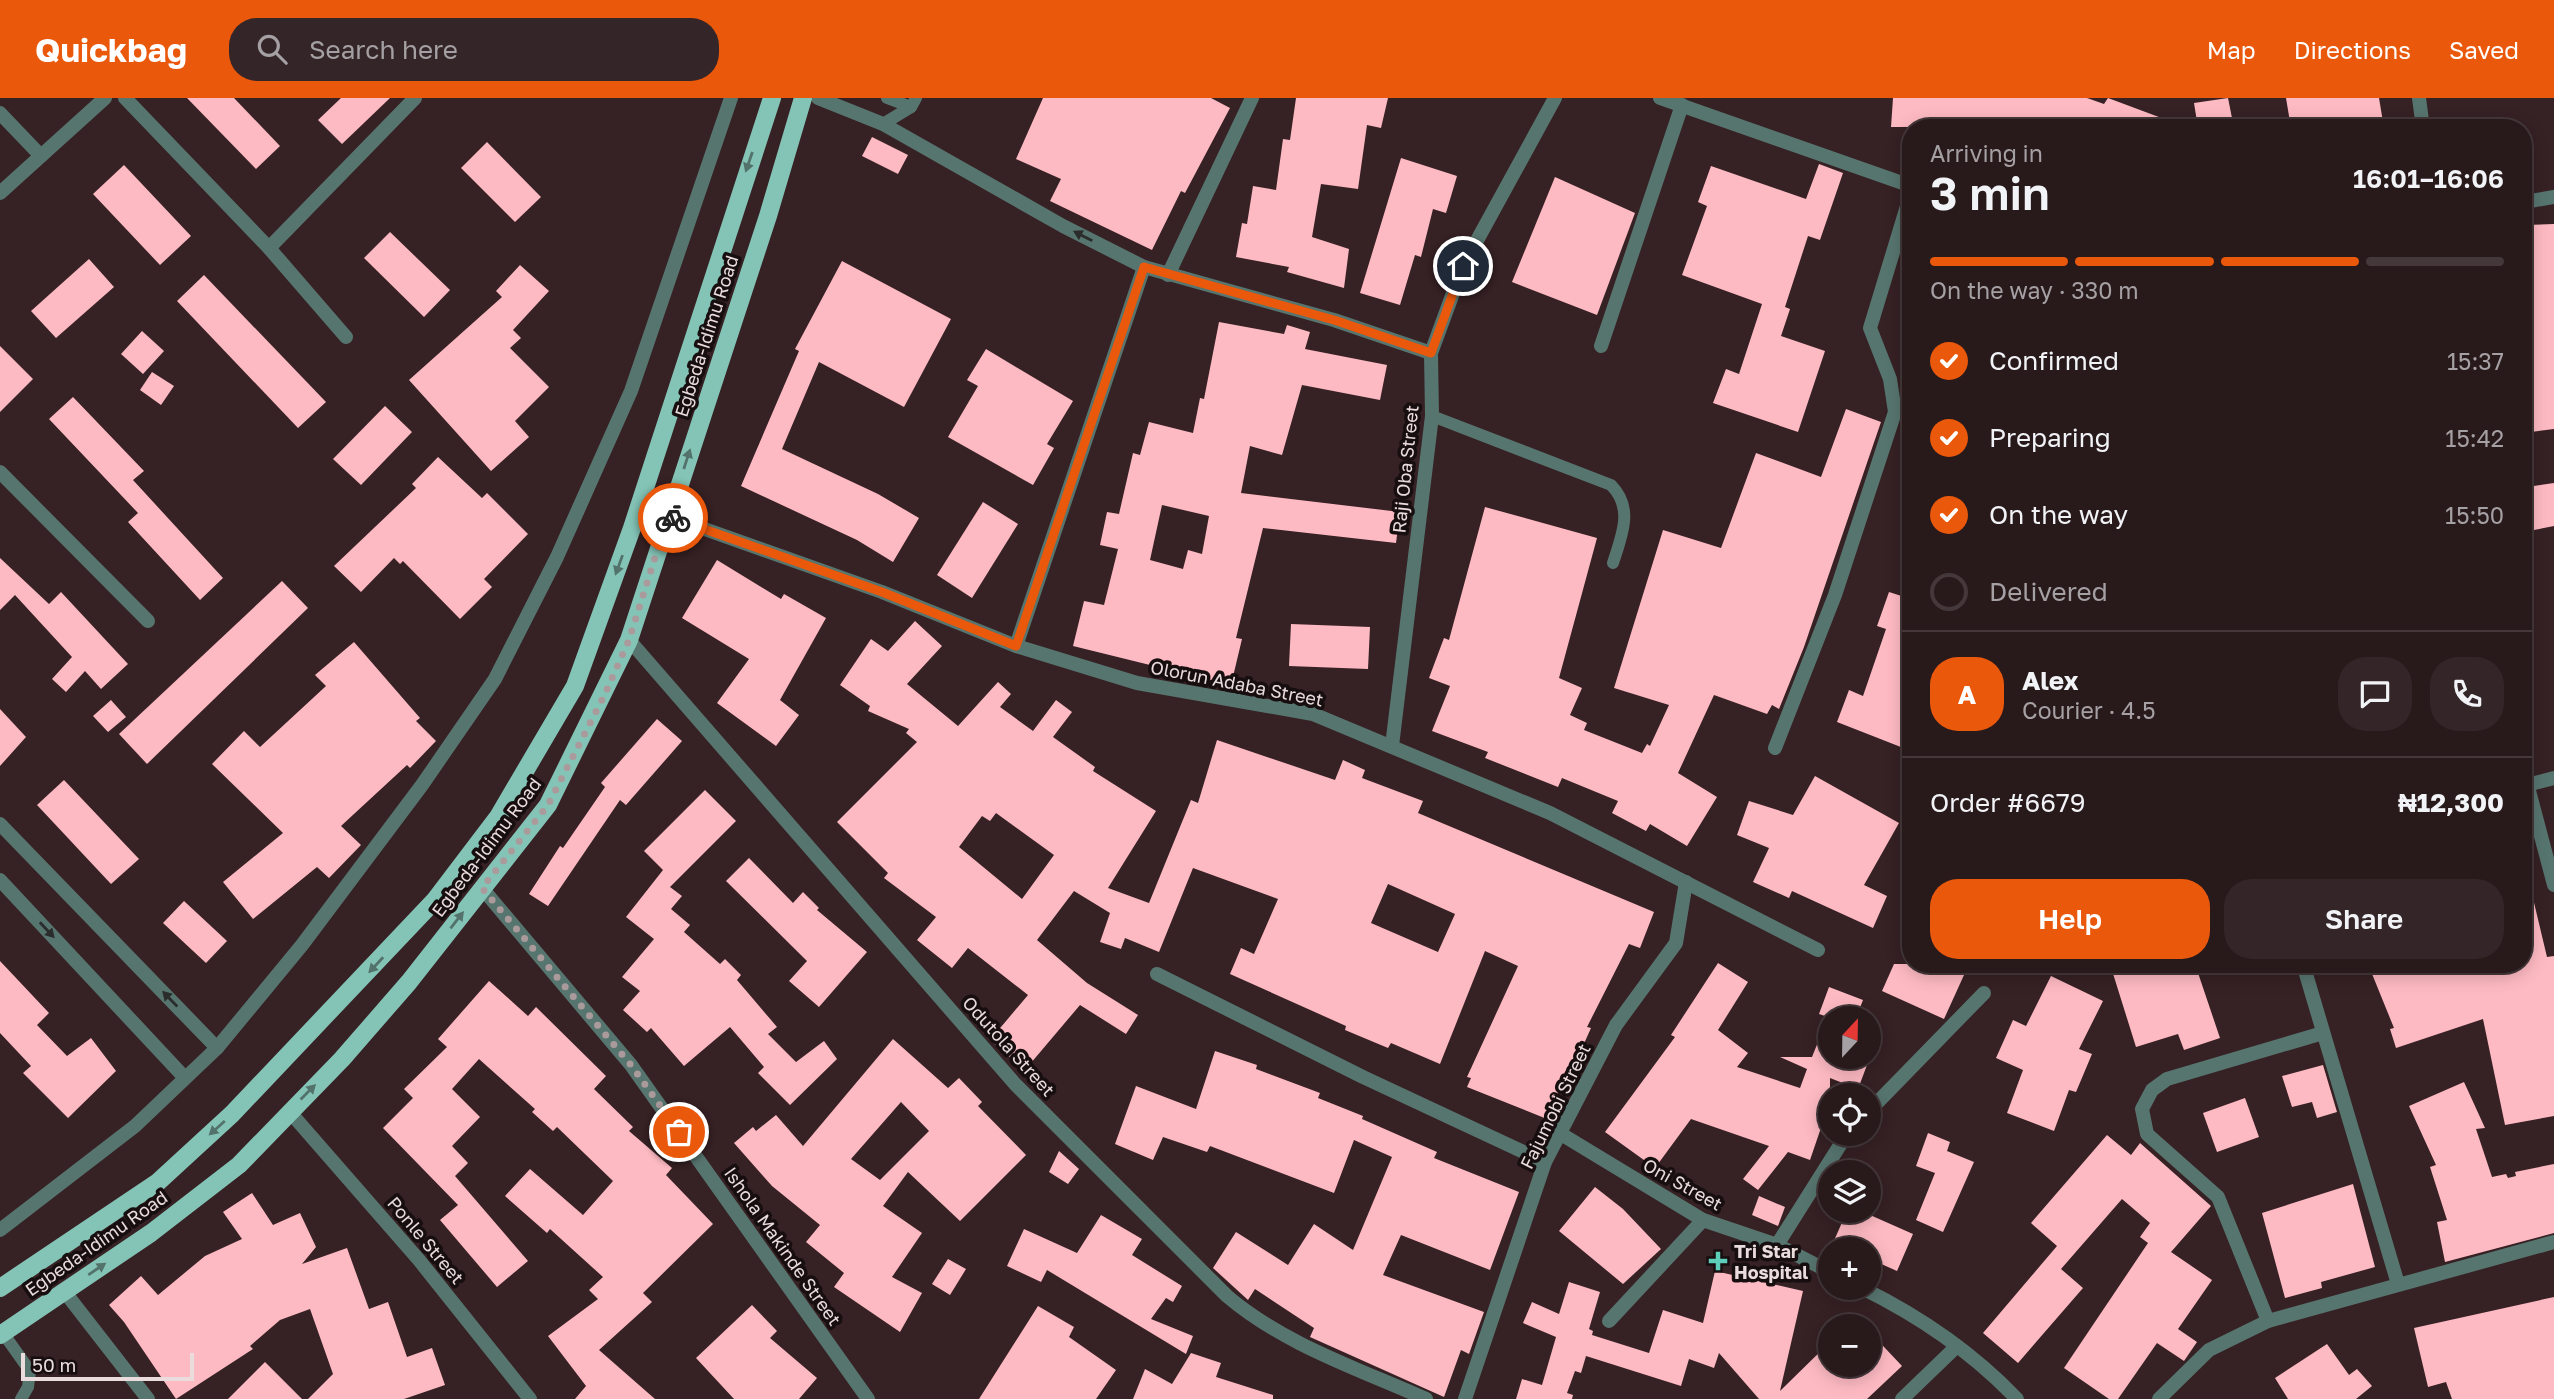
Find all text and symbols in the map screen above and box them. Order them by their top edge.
search box [229,18,719,81]
text: Quickbag [35,30,187,69]
icon: search [253,30,291,68]
text: Search here [309,34,458,65]
text: Map [2207,35,2256,64]
text: Directions [2294,35,2411,64]
text: Saved [2449,35,2519,64]
text: Arriving in [1930,139,2043,167]
one-way arrow [743,152,754,173]
text: 16:01–16:06 [2353,163,2504,194]
text: 3 min [1930,165,2050,220]
one-way arrow [1073,230,1093,241]
pin [1433,236,1493,296]
icon: home [1444,247,1482,285]
street label: Egbeda-Idimu Road [670,253,742,419]
text: On the way · 330 m [1930,276,2139,304]
icon: check [1930,342,1968,380]
text: Confirmed [1989,345,2119,376]
text: 15:37 [2447,347,2504,375]
street label: Raji Oba Street [1387,404,1423,534]
icon: check [1930,419,1968,457]
text: Preparing [1989,422,2111,453]
text: 15:42 [2445,424,2504,452]
one-way arrow [682,448,693,469]
courier [638,483,708,553]
icon: check [1930,496,1968,534]
icon: bike [654,499,692,537]
text: On the way [1989,499,2128,530]
text: 15:50 [2445,501,2504,529]
one-way arrow [613,555,624,576]
text: Delivered [1989,576,2108,607]
street label: Olorun Adaba Street [1149,655,1325,711]
button: chat [2338,657,2412,731]
button: phone [2430,657,2504,731]
text: Alex [2022,665,2079,696]
text: A [1958,679,1976,710]
text: Courier · 4.5 [2022,696,2155,724]
street label: Egbeda-Idimu Road [427,773,545,921]
text: Order #6679 [1930,787,2085,818]
text: ₦12,300 [2398,787,2504,818]
button: Help [1930,879,2210,959]
button: Share [2224,879,2504,959]
one-way arrow [449,912,464,930]
one-way arrow [38,921,54,938]
one-way arrow [368,956,384,973]
one-way arrow [162,991,178,1008]
street label: Odutola Street [958,991,1060,1101]
north arrow [1818,1006,1881,1069]
map controls [1818,1006,1881,1377]
street label: Fajumobi Street [1515,1040,1595,1172]
button: locate [1818,1083,1881,1146]
one-way arrow [299,1084,315,1101]
pin [649,1102,709,1162]
icon: bag [660,1113,698,1151]
one-way arrow [208,1120,226,1136]
street label: Oni Street [1640,1153,1726,1215]
button: layers [1818,1160,1881,1223]
street label: Ishola Makinde Street [720,1162,846,1330]
street label: Egbeda-Idimu Road [21,1186,171,1300]
street label: Ponle Street [383,1192,469,1288]
button: + [1818,1237,1881,1300]
place label: Tri Star Hospital [1734,1240,1808,1283]
marker: Tri Star Hospital [1708,1251,1728,1271]
one-way arrow [88,1262,106,1276]
button: − [1818,1314,1881,1377]
scale bar [21,1350,194,1382]
text: 50 m [32,1353,76,1376]

